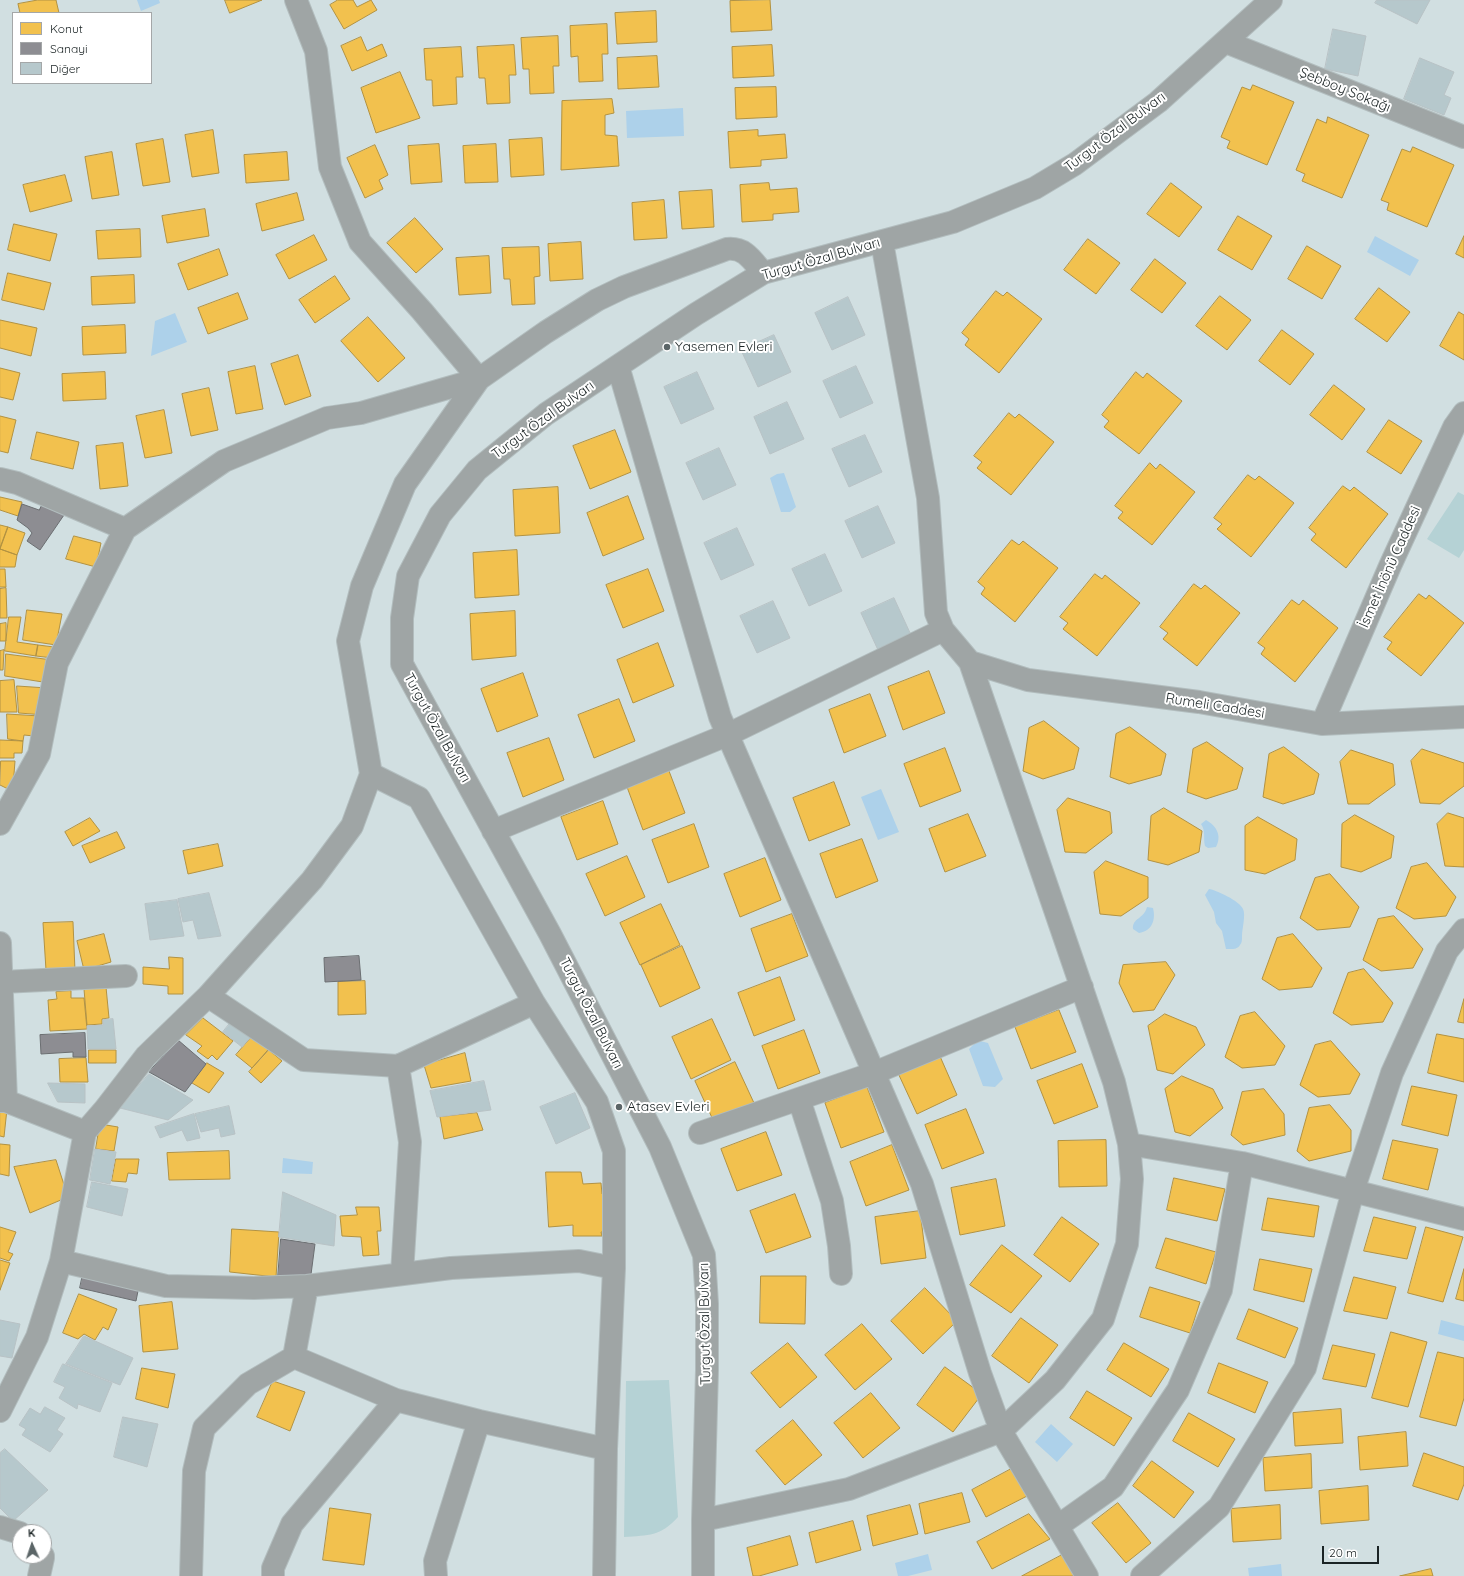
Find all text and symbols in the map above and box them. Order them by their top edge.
legend [12,12,152,84]
text: Konut [50,21,83,36]
text: Sanayi [50,41,88,56]
text: Diğer [50,61,80,76]
street label: Şebboy Sokağı [1297,64,1393,116]
street label: Turgut Özal Bulvarı [1061,89,1169,175]
street label: Turgut Özal Bulvarı [760,234,882,284]
place label: Yasemen Evleri [675,339,772,355]
marker: Yasemen Evleri [662,342,672,352]
street label: Turgut Özal Bulvarı [489,377,597,463]
street label: İsmet İnönü Caddesi [1356,504,1424,630]
street label: Turgut Özal Bulvarı [400,670,474,786]
street label: Rumeli Caddesi [1164,690,1266,722]
street label: Turgut Özal Bulvarı [556,955,626,1071]
place label: Atasev Evleri [627,1099,709,1115]
marker: Atasev Evleri [614,1102,624,1112]
street label: Turgut Özal Bulvarı [696,1263,714,1385]
north arrow [12,1524,52,1564]
text: K [27,1526,35,1540]
scale bar [1324,1538,1381,1564]
text: 20 m [1329,1545,1357,1560]

